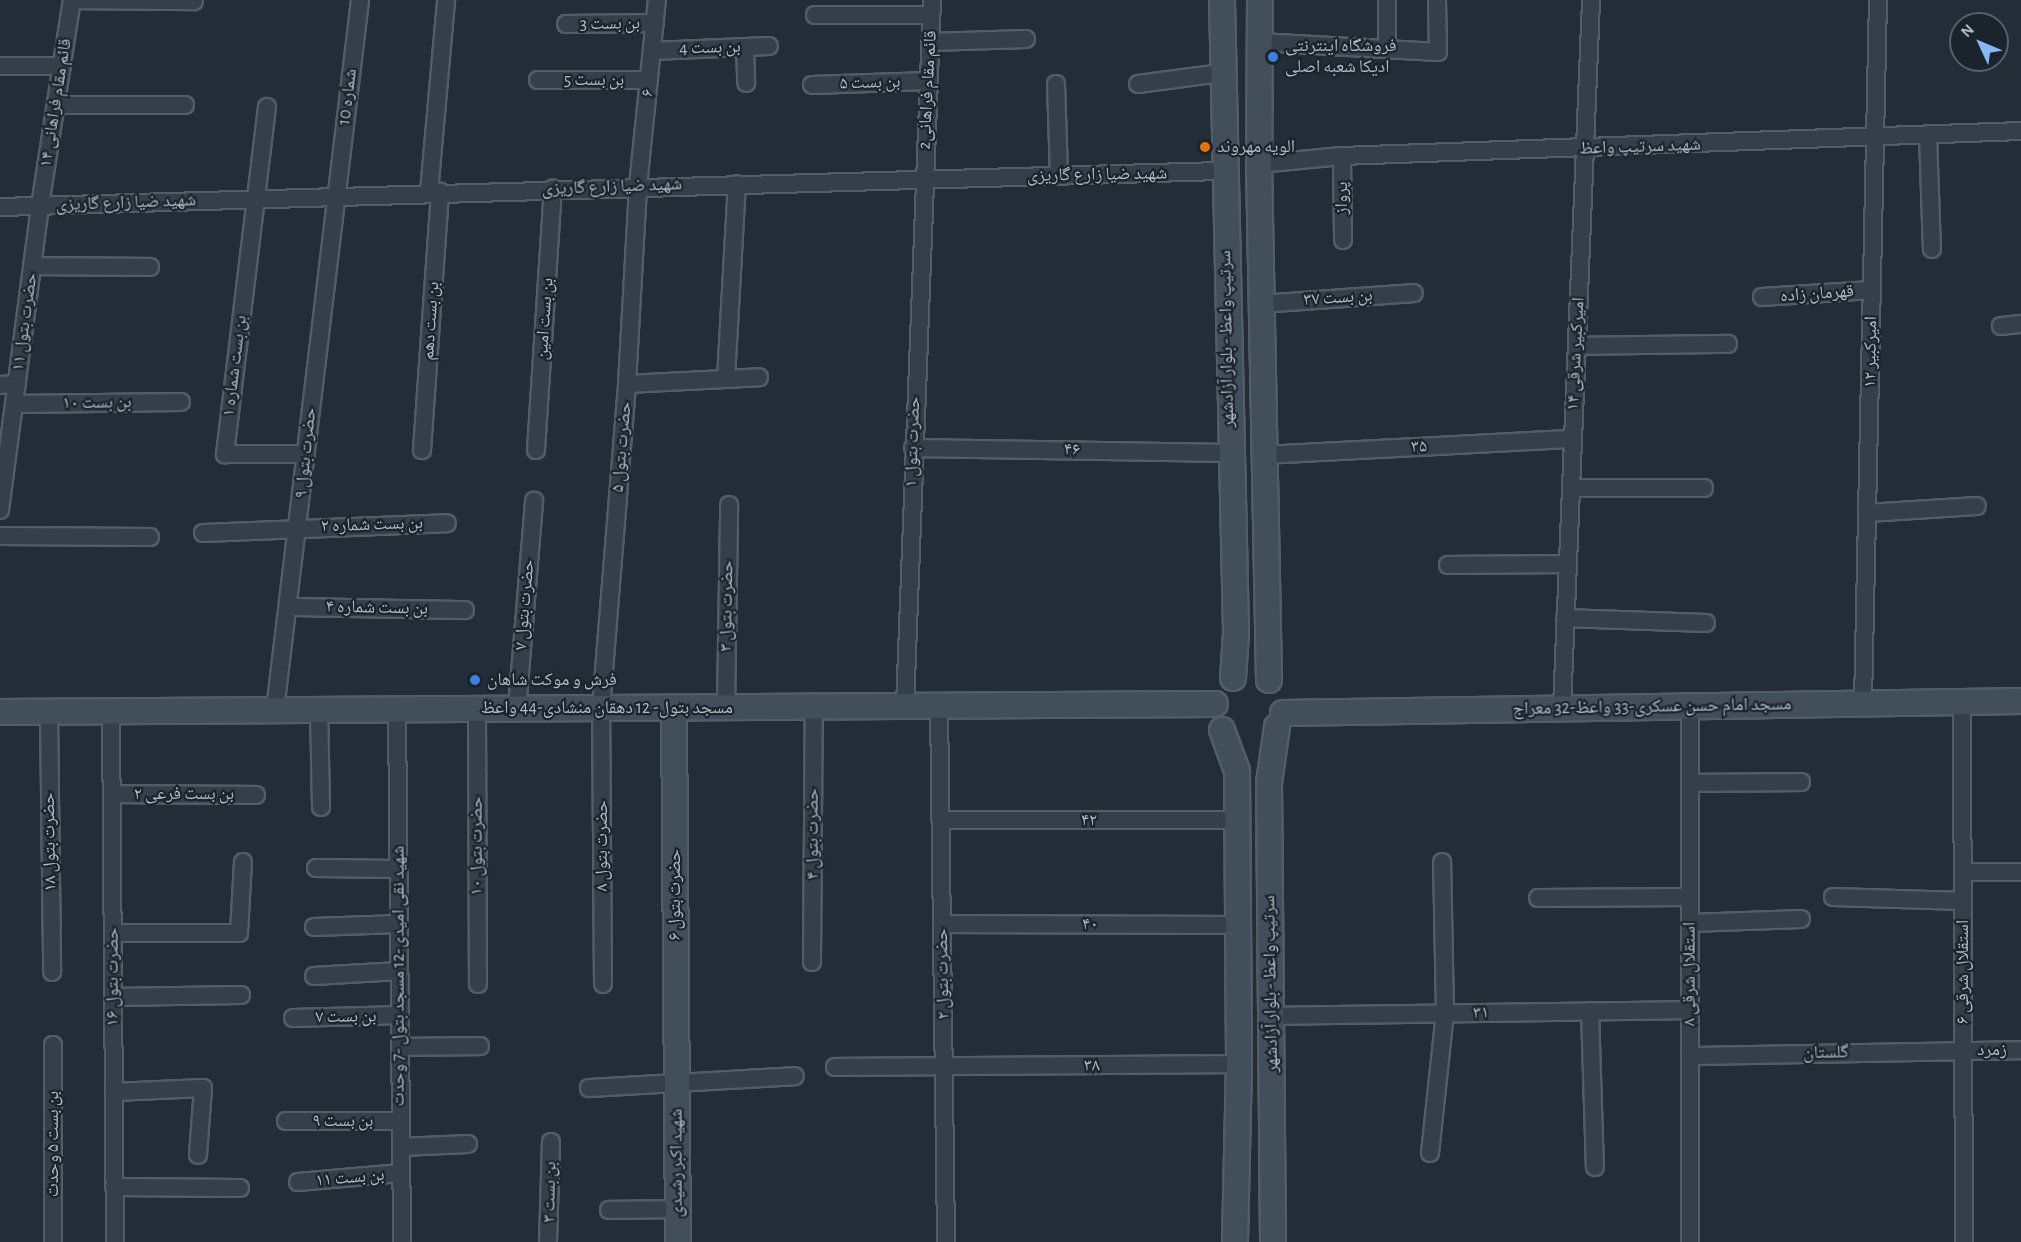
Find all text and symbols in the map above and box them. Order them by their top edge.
north arrow [1949,12,2009,72]
street label: بن بست 3 [580,13,640,35]
text: N [1958,21,1977,40]
street label: 2قائم مقام فراهانی [914,30,942,150]
street label: بن بست 4 [679,36,741,60]
place label: فروشگاه اینترنتی ادیکا شعبه اصلی [1285,36,1396,78]
street label: ۱۴ قائم مقام فراهانی [35,37,77,169]
marker: فروشگاه اینترنتی ادیکا شعبه اصلی [1266,50,1280,64]
street label: شماره 10 [334,68,362,126]
street label: بن بست 5 [564,69,624,91]
street label: بن بست ۵ [839,71,901,95]
street label: ۶ [637,88,659,98]
street label: شهید سرتیپ واعظ [1579,134,1701,160]
place label: الویه مهروند [1217,136,1295,158]
marker: الویه مهروند [1198,140,1212,154]
street label: شهید ضیا زارع گاریزی [1027,163,1167,187]
street label: شهید ضیا زارع گاریزی [541,174,683,200]
street label: پرواز [1331,181,1353,215]
street label: شهید ضیا زارع گاریزی [55,190,197,216]
street label: سرتیپ واعظ - بلوار آزادشهر [1215,250,1239,428]
street label: حضرت بتول ۱۱ [7,271,43,373]
street label: بن بست امین [531,277,559,361]
street label: بن بست دهم [417,281,445,361]
street label: قهرمان زاده [1779,281,1855,307]
street label: بن بست ۳۷ [1303,285,1373,311]
street label: ۱۴ امیرکبیر شرقی [1562,297,1590,411]
street label: بن بست شماره ۱ [218,314,252,418]
street label: امیرکبیر ۱۲ [1860,316,1882,388]
street label: بن بست ۱۰ [62,392,132,414]
street label: حضرت بتول ۱ [901,396,925,488]
street label: حضرت بتول ۵ [607,401,637,493]
street label: حضرت بتول ۹ [290,407,322,499]
street label: ۳۵ [1410,436,1428,458]
street label: ۴۶ [1064,439,1080,461]
street label: بن بست شماره ۲ [321,512,423,538]
street label: حضرت بتول ۷ [510,559,540,651]
street label: حضرت بتول ۳ [715,560,739,652]
street label: بن بست شماره ۴ [326,596,428,620]
place label: فرش و موکت شاهان [487,669,617,691]
marker: فرش و موکت شاهان [468,673,482,687]
street label: مسجد امام حسن عسکری-33 واعظ-32 معراج [1512,694,1792,720]
street label: مسجد بتول- 12 دهقان منشادی-44 واعظ [481,697,733,719]
street label: بن بست فرعی ۲ [134,783,234,805]
street label: حضرت بتول ۴ [802,788,824,880]
street label: حضرت بتول ۱۸ [38,792,62,892]
street label: حضرت بتول ۱۰ [466,796,488,896]
street label: حضرت بتول ۸ [591,800,613,892]
street label: ۴۲ [1081,809,1097,831]
street label: شهید نقی امیدی-12 مسجد بتول -7 وحدت [388,846,410,1106]
street label: حضرت بتول ۶ [664,849,686,941]
street label: سرتیپ واعظ - بلوار آزادشهر [1259,895,1283,1073]
street label: ۴۰ [1082,913,1098,935]
street label: استقلال شرقی ۶ [1952,920,1974,1024]
street label: استقلال شرقی ۸ [1679,922,1701,1026]
street label: حضرت بتول ۱۶ [102,927,124,1027]
street label: حضرت بتول ۲ [931,928,955,1020]
street label: ۳۱ [1473,1002,1489,1024]
street label: بن بست ۷ [315,1006,377,1028]
street label: زمرد [1977,1039,2007,1061]
street label: گلستان [1803,1042,1849,1064]
street label: ۳۸ [1084,1055,1100,1077]
street label: بن بست ۵ وحدت [42,1091,64,1197]
street label: شهید اکبر رشیدی [666,1109,688,1217]
street label: بن بست ۹ [312,1110,374,1132]
street label: بن بست ۳ [539,1161,561,1223]
street label: بن بست ۱۱ [315,1164,385,1192]

